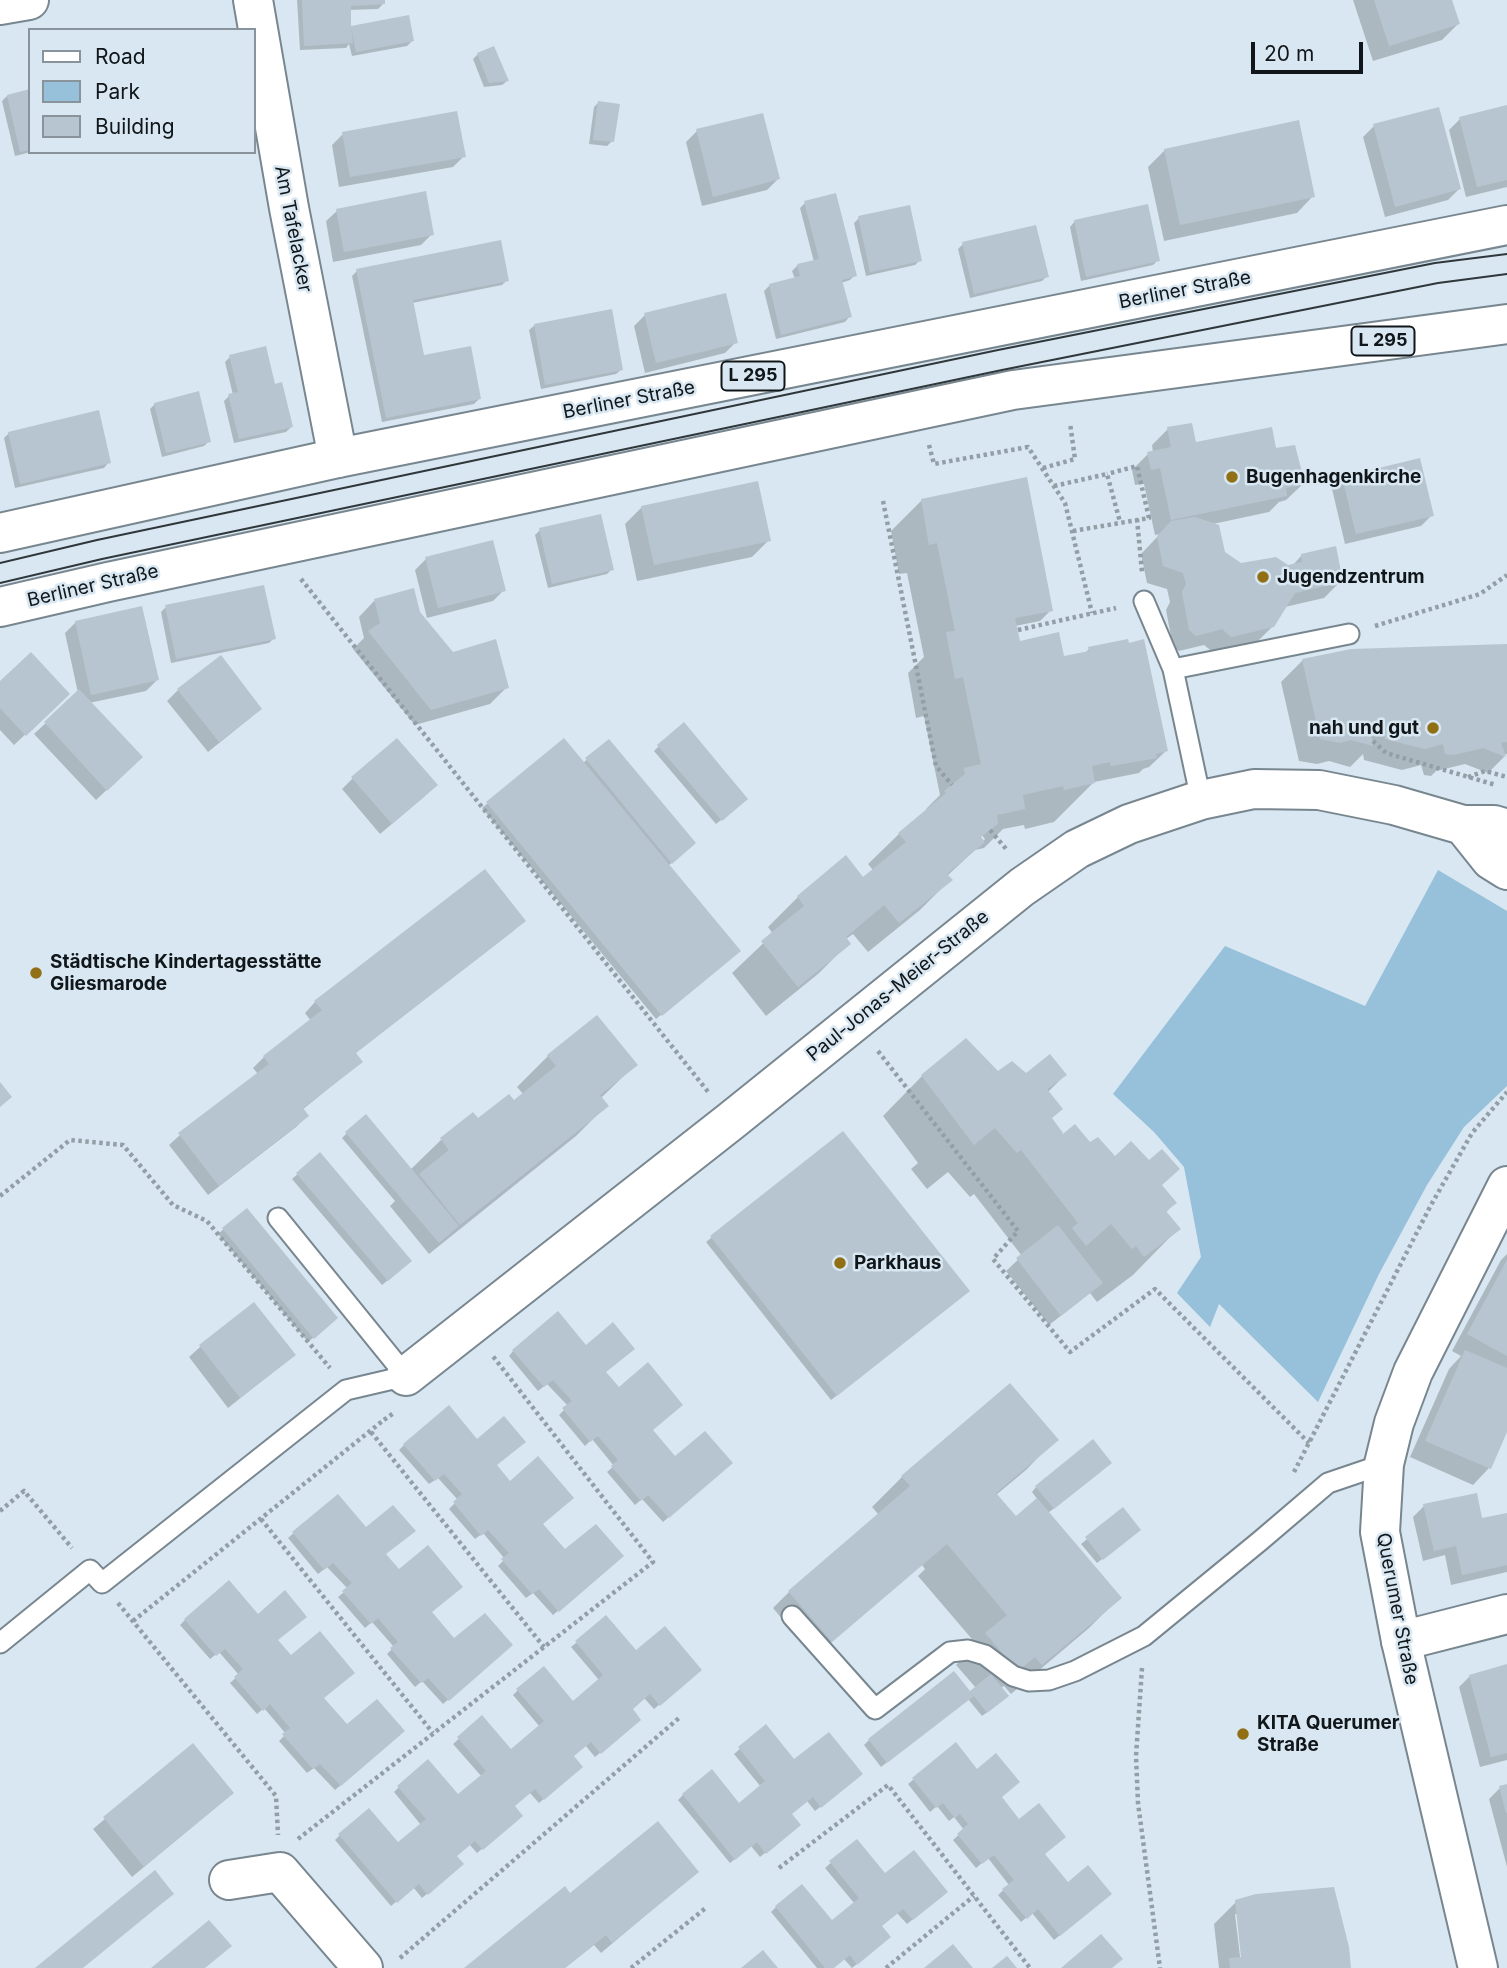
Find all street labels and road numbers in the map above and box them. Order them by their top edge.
street label: Am Tafelacker [270,164,316,294]
street label: Berliner Straße [1117,266,1253,314]
road number: L 295 [1352,326,1414,356]
road number: L 295 [722,362,784,390]
street label: Berliner Straße [561,376,697,424]
street label: Berliner Straße [25,560,161,612]
street label: Paul-Jonas-Meier-Straße [802,906,994,1066]
street label: Querumer Straße [1371,1531,1423,1687]

